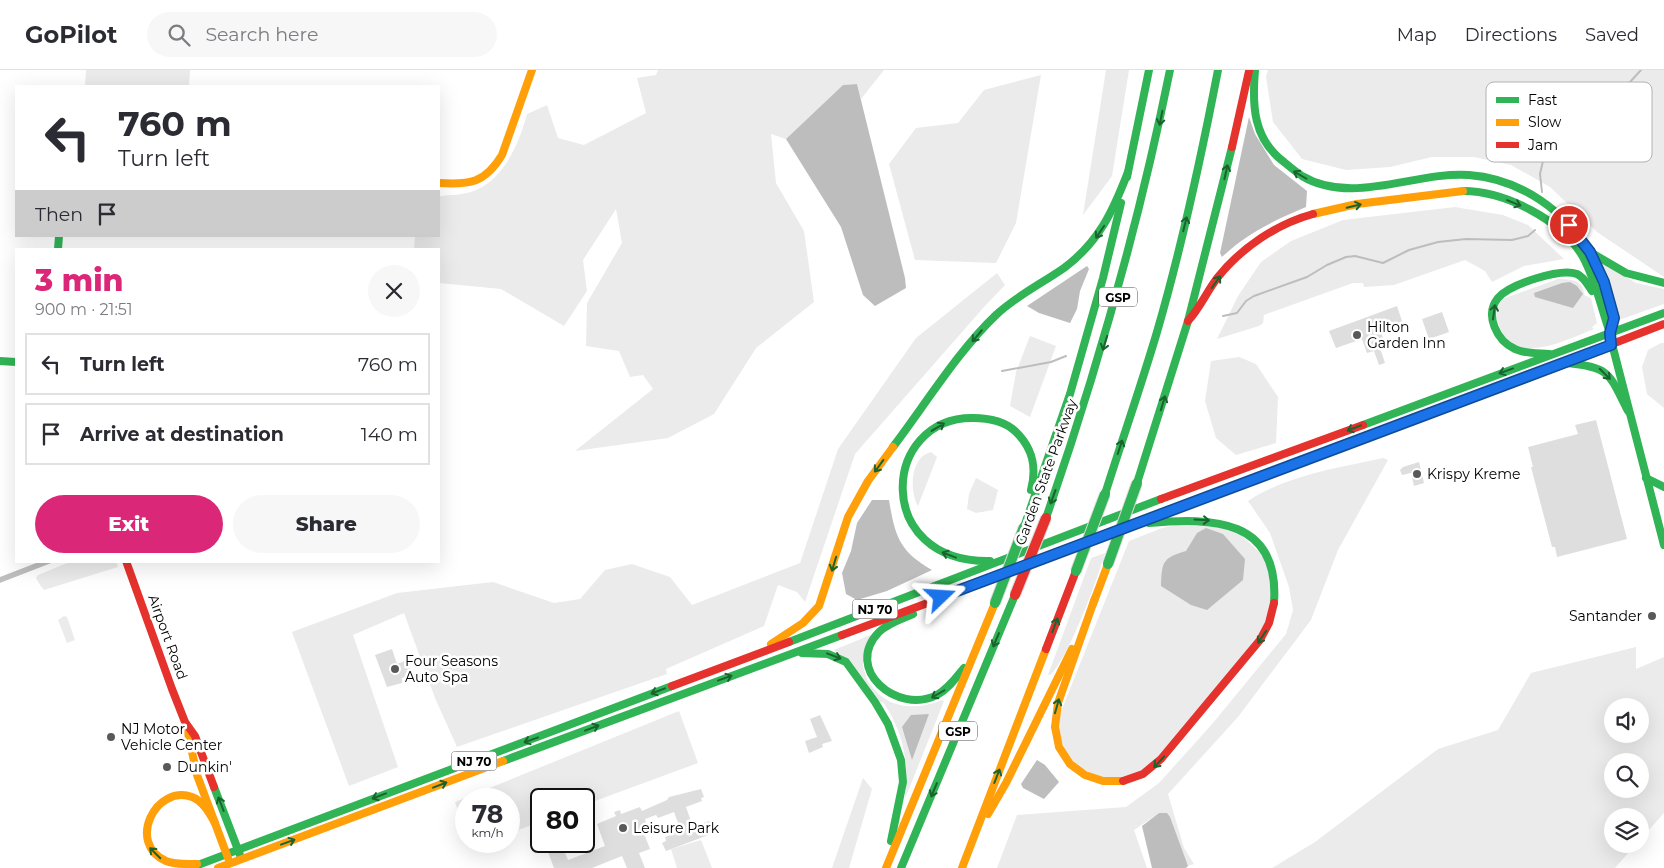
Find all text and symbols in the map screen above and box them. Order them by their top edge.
search box [147,12,497,57]
text: GoPilot [25,20,117,49]
icon: search [165,21,193,49]
text: Search here [205,23,318,46]
text: Map [1397,24,1437,46]
text: Directions [1465,24,1557,46]
text: Saved [1585,24,1639,46]
legend [1486,82,1652,162]
text: Fast [1528,91,1558,109]
text: 760 m [118,102,232,145]
icon: left [35,105,100,170]
one-way arrow [1156,109,1166,125]
text: Slow [1528,113,1562,131]
text: Jam [1527,136,1558,154]
text: Turn left [118,145,210,172]
one-way arrow [1221,165,1231,181]
one-way arrow [1294,170,1308,180]
one-way arrow [1506,198,1521,208]
icon: arrive [93,200,121,228]
one-way arrow [1345,200,1361,210]
text: Then [35,203,83,226]
pin [1548,204,1590,246]
icon: arrive [1555,211,1583,239]
one-way arrow [1181,217,1190,233]
one-way arrow [1095,225,1105,239]
text: 3 min [35,262,123,299]
button: close [368,265,420,317]
one-way arrow [1211,275,1221,289]
road number: GSP [1099,288,1137,306]
text: 900 m · 21:51 [35,300,133,319]
one-way arrow [1489,305,1499,321]
place label: Hilton Garden Inn [1367,318,1446,352]
one-way arrow [972,329,983,342]
marker: Hilton Garden Inn [1351,329,1363,341]
one-way arrow [1099,335,1109,351]
icon: left [37,350,65,378]
text: Turn left [80,353,165,376]
text: 760 m [358,353,418,376]
one-way arrow [1499,367,1515,376]
one-way arrow [1598,368,1611,380]
one-way arrow [1158,395,1168,411]
street label: Garden State Parkway [1011,396,1081,548]
icon: arrive [37,420,65,448]
one-way arrow [930,421,944,431]
text: Arrive at destination [80,423,284,446]
text: 140 m [361,423,418,446]
one-way arrow [1347,424,1362,433]
one-way arrow [1115,440,1125,456]
one-way arrow [874,459,885,472]
place label: Krispy Kreme [1427,465,1520,483]
marker: Krispy Kreme [1411,468,1423,480]
one-way arrow [1048,489,1057,505]
button: Exit [35,495,223,553]
button: Share [233,495,420,553]
one-way arrow [1194,516,1210,525]
one-way arrow [942,550,958,559]
one-way arrow [828,555,838,571]
position arrow [914,570,966,622]
street label: Airport Road [144,592,192,682]
road number: NJ 70 [852,600,898,618]
place label: Santander [1569,607,1642,625]
marker: Santander [1646,610,1658,622]
one-way arrow [1051,618,1060,633]
one-way arrow [1257,629,1267,643]
one-way arrow [991,632,1001,647]
place label: Four Seasons Auto Spa [405,652,498,686]
one-way arrow [826,652,841,662]
marker: Four Seasons Auto Spa [389,663,401,675]
one-way arrow [717,673,733,682]
one-way arrow [651,687,666,697]
one-way arrow [930,689,945,699]
map controls [1604,698,1649,853]
button: sound [1604,698,1649,743]
one-way arrow [1053,699,1063,715]
place label: NJ Motor Vehicle Center [121,720,223,754]
road number: GSP [939,721,977,740]
one-way arrow [584,723,599,732]
marker: NJ Motor Vehicle Center [105,731,117,743]
one-way arrow [524,736,539,745]
road number: NJ 70 [452,751,496,770]
button: search [1604,753,1649,798]
one-way arrow [1153,755,1165,768]
place label: Dunkin' [177,758,232,776]
marker: Dunkin' [161,761,173,773]
one-way arrow [993,769,1002,785]
one-way arrow [432,780,447,789]
one-way arrow [928,782,938,797]
speed limit sign: 80 [530,788,595,853]
one-way arrow [372,792,387,802]
one-way arrow [216,797,225,812]
text: 78 [472,799,503,829]
button: layers [1604,808,1649,853]
place label: Leisure Park [633,819,720,837]
marker: Leisure Park [617,822,629,834]
text: km/h [471,825,504,840]
one-way arrow [279,837,295,846]
one-way arrow [149,847,161,859]

